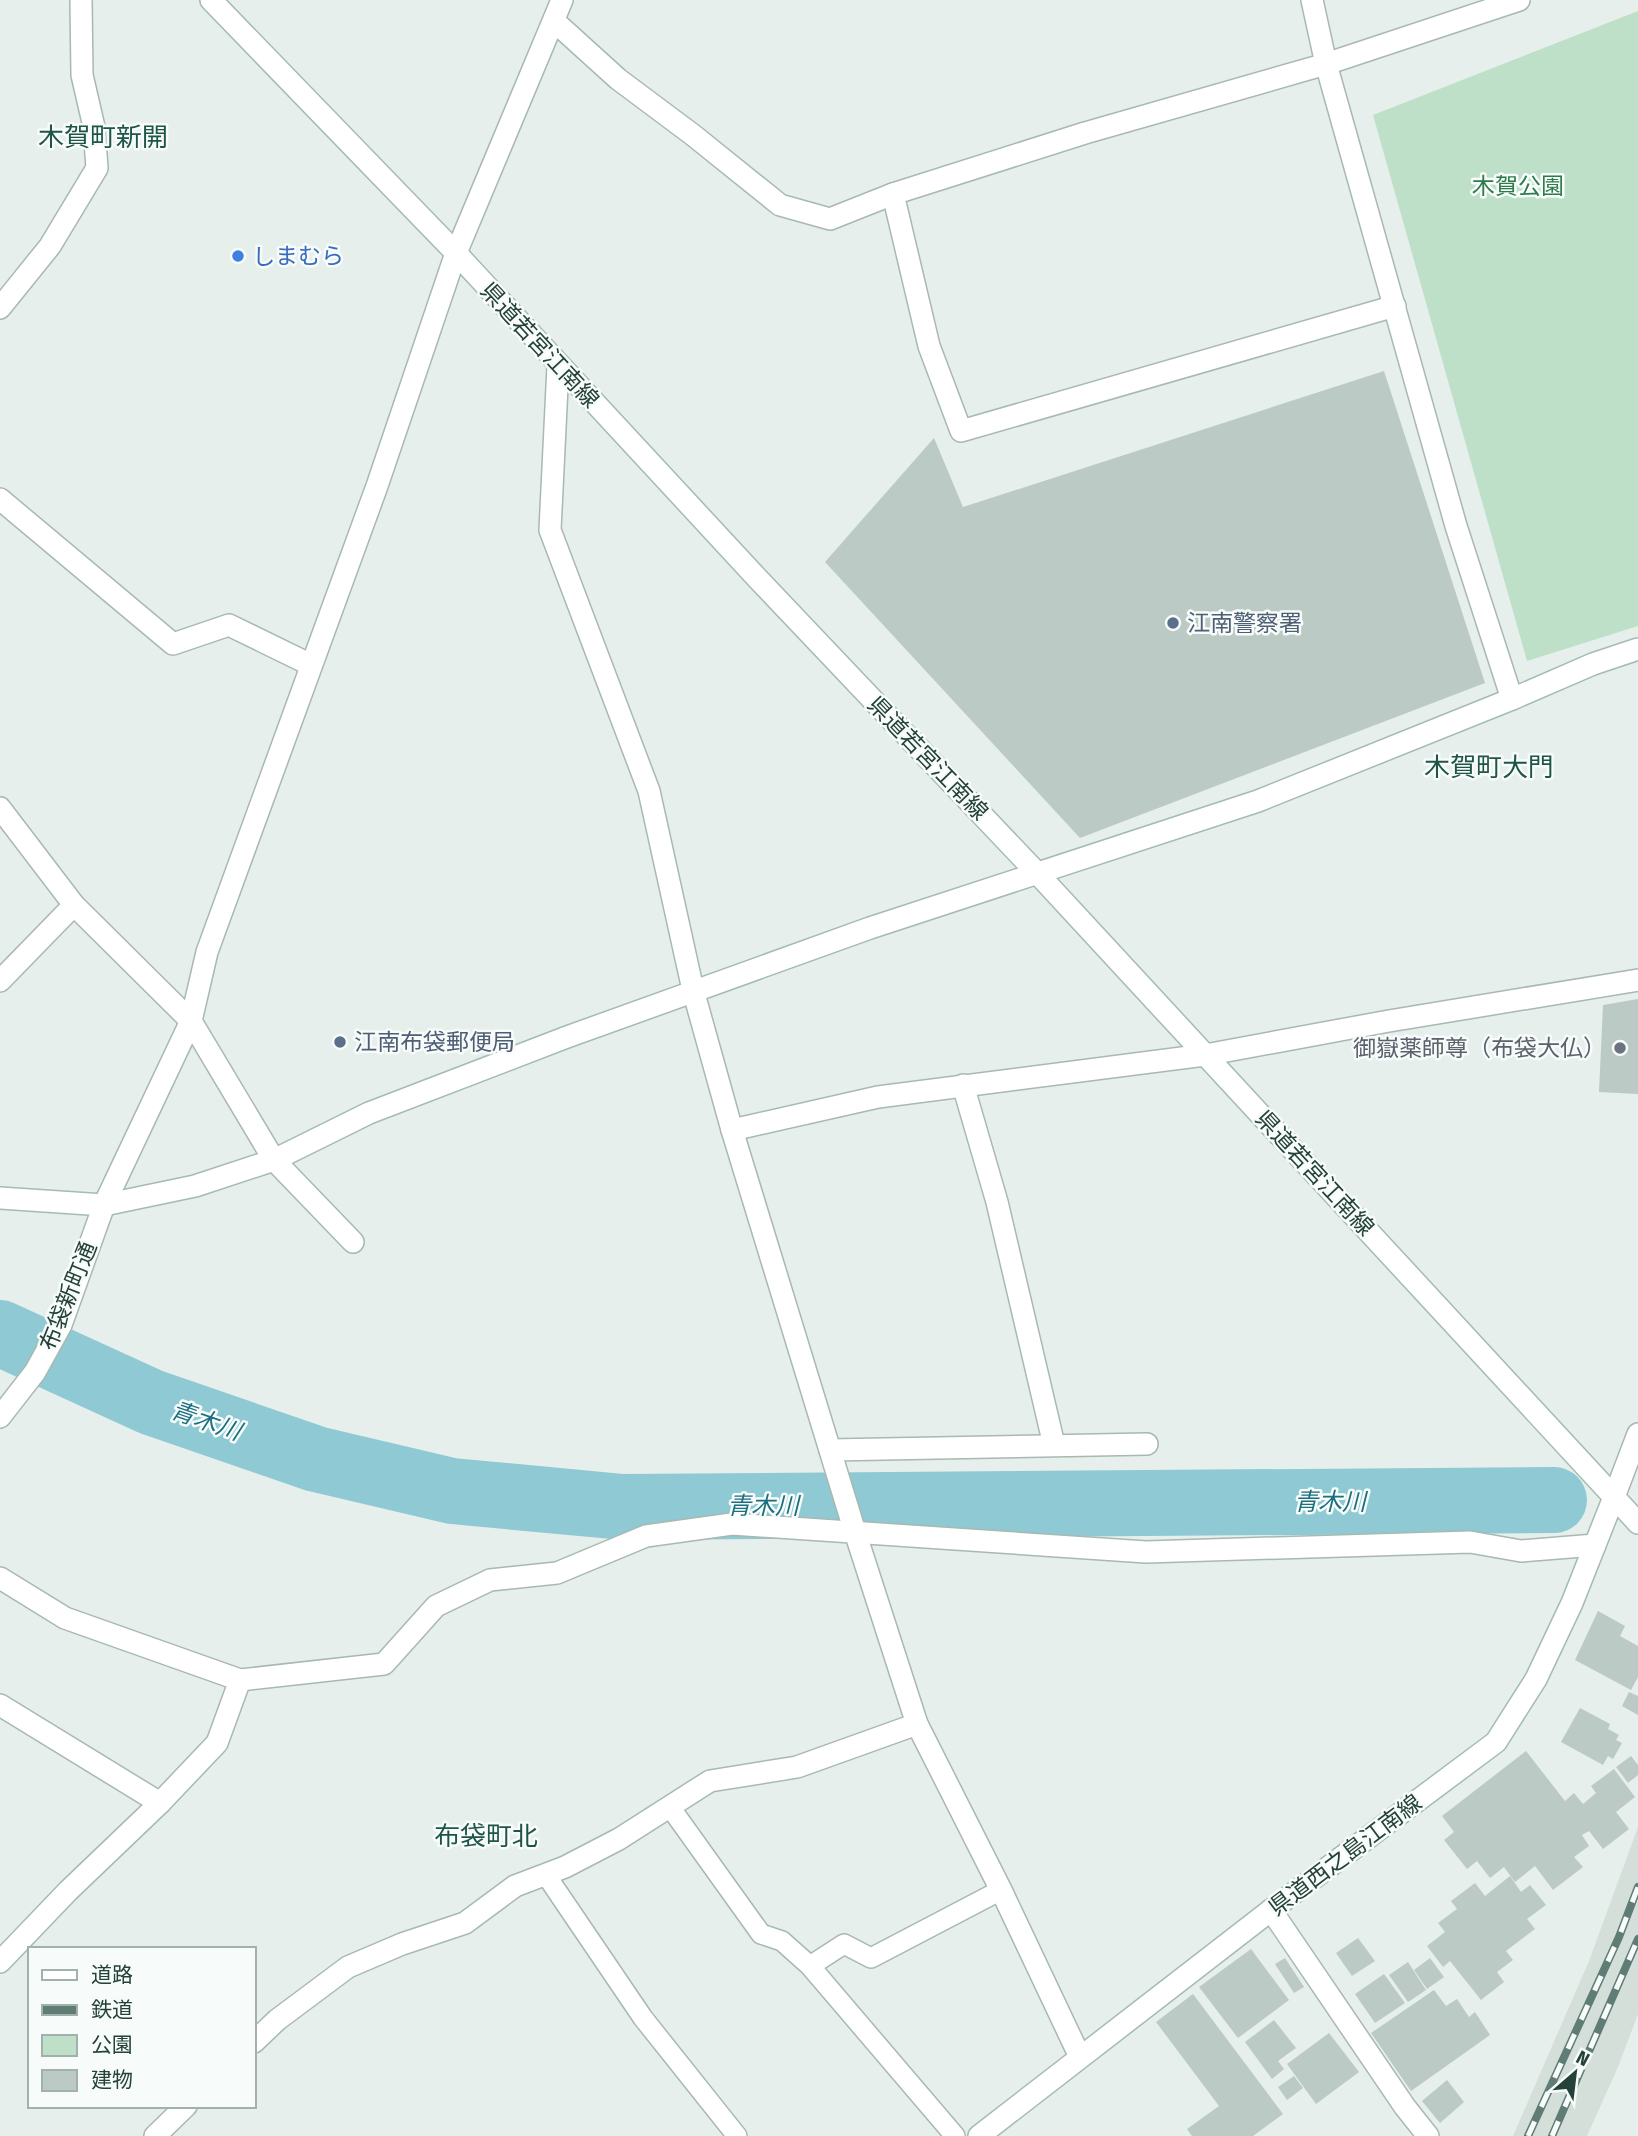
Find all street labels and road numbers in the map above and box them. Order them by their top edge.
street label: 県道若宮江南線 [475,277,605,413]
street label: 県道若宮江南線 [862,690,994,826]
street label: 県道若宮江南線 [1250,1105,1380,1241]
street label: 布袋新町通 [33,1237,103,1355]
street label: 県道西之島江南線 [1263,1788,1427,1922]

